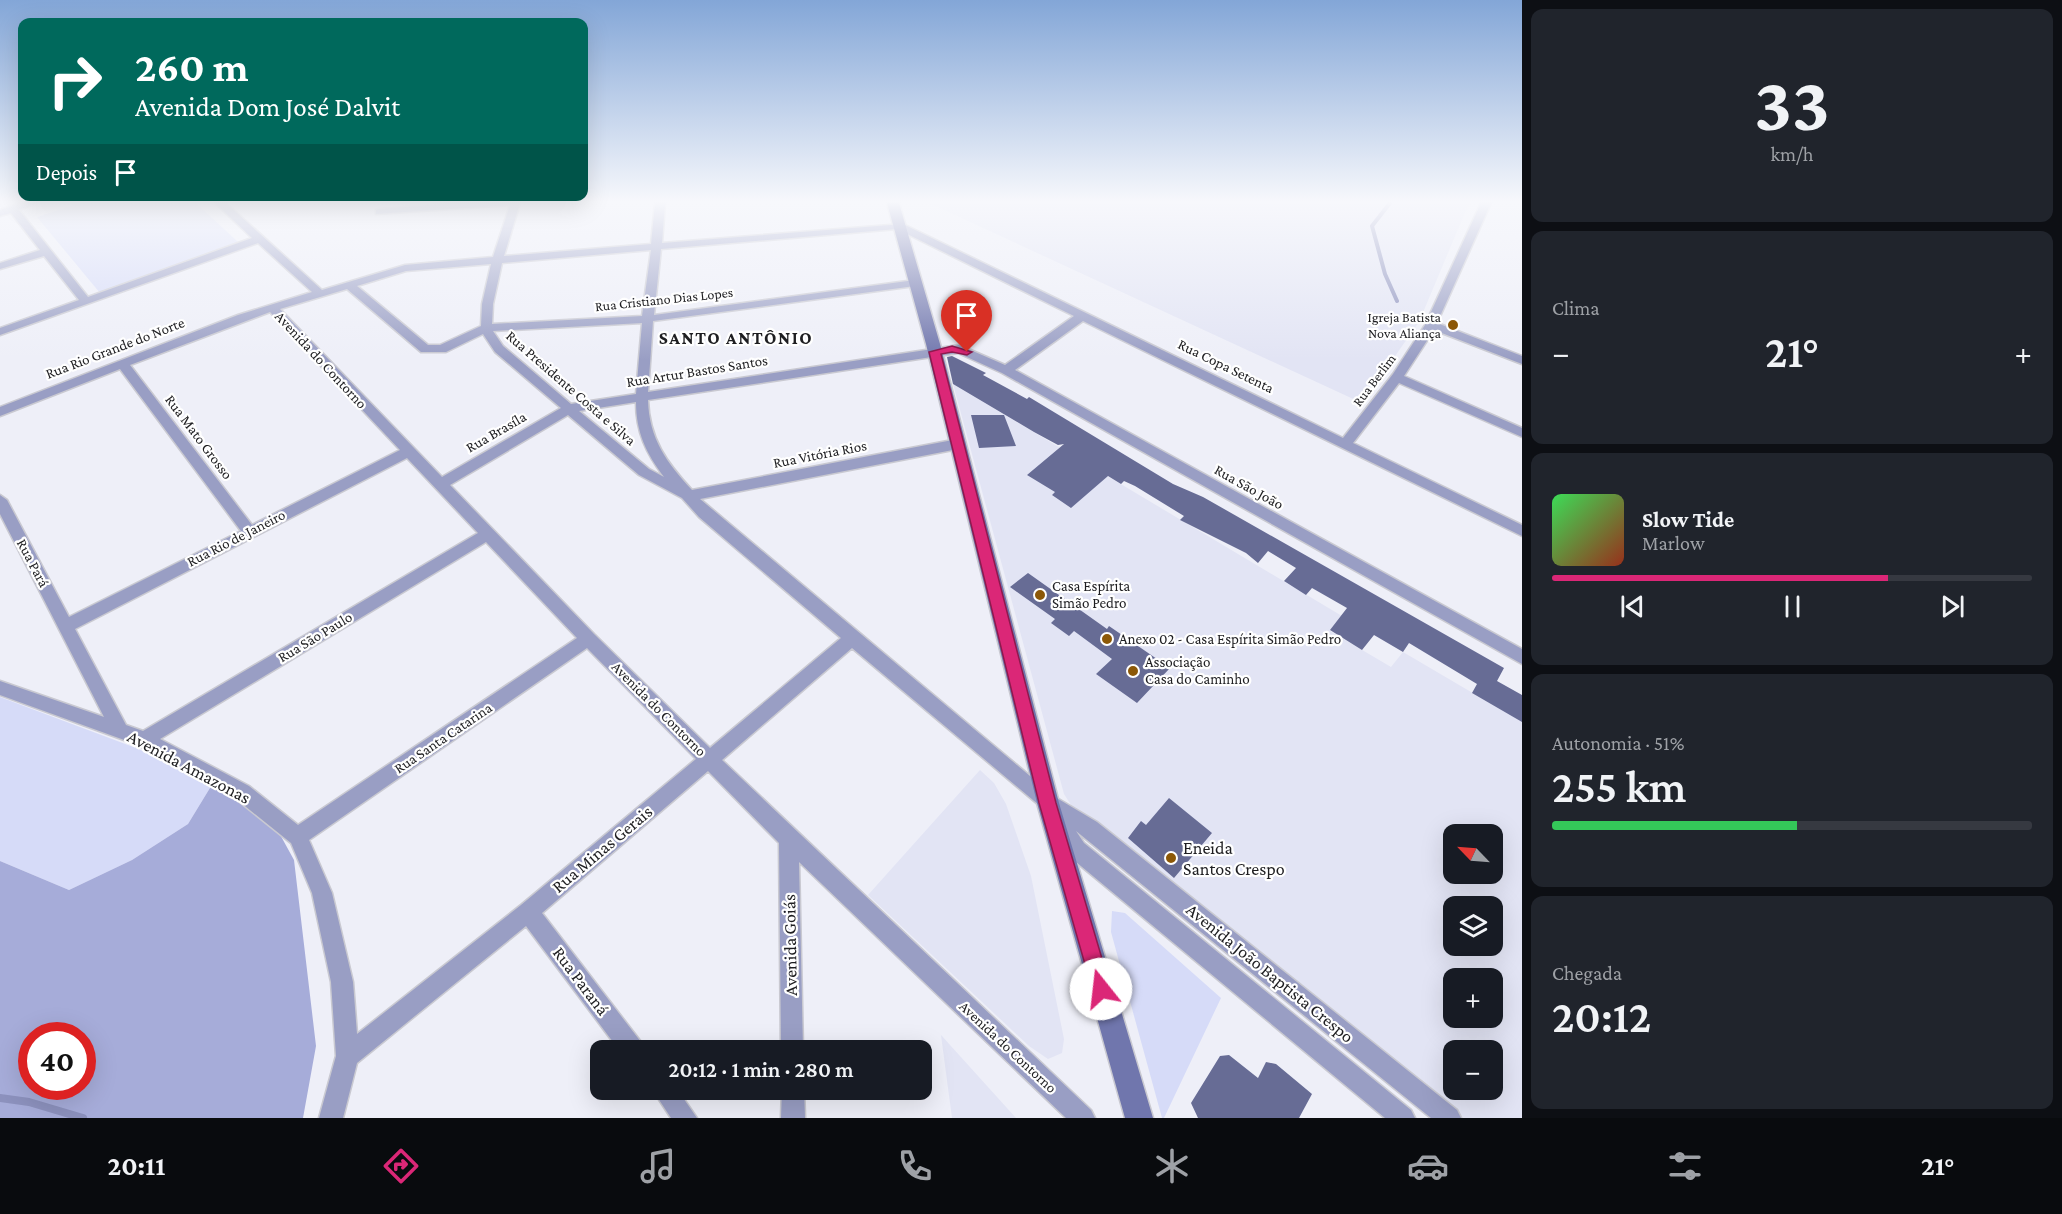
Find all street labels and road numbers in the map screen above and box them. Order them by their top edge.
street label: Rua Cristiano Dias Lopes [594,284,734,314]
street label: Avenida do Contorno [272,308,370,412]
street label: Rua Rio Grande do Norte [43,314,187,382]
street label: Rua Presidente Costa e Silva [503,327,639,449]
street label: Rua Copa Setenta [1175,336,1277,397]
street label: Rua Berlim [1349,351,1399,409]
street label: Rua Artur Bastos Santos [625,352,769,390]
street label: Rua Mato Grosso [162,392,236,482]
street label: Rua Brasíla [463,408,529,456]
street label: Rua Vitória Rios [772,437,868,471]
street label: Rua São João [1211,462,1286,513]
street label: Rua Rio de Janeiro [184,506,288,571]
street label: Rua Pará [14,536,52,590]
street label: Rua São Paulo [275,609,355,665]
street label: Avenida do Contorno [609,659,709,759]
street label: Rua Santa Catarina [391,699,495,777]
street label: Avenida Amazonas [124,726,254,808]
street label: Rua Minas Gerais [548,801,656,897]
street label: Avenida Goiás [779,894,801,996]
street label: Avenida João Baptista Crespo [1182,899,1358,1047]
street label: Rua Paraná [549,943,613,1019]
street label: Avenida do Contorno [956,998,1060,1096]

